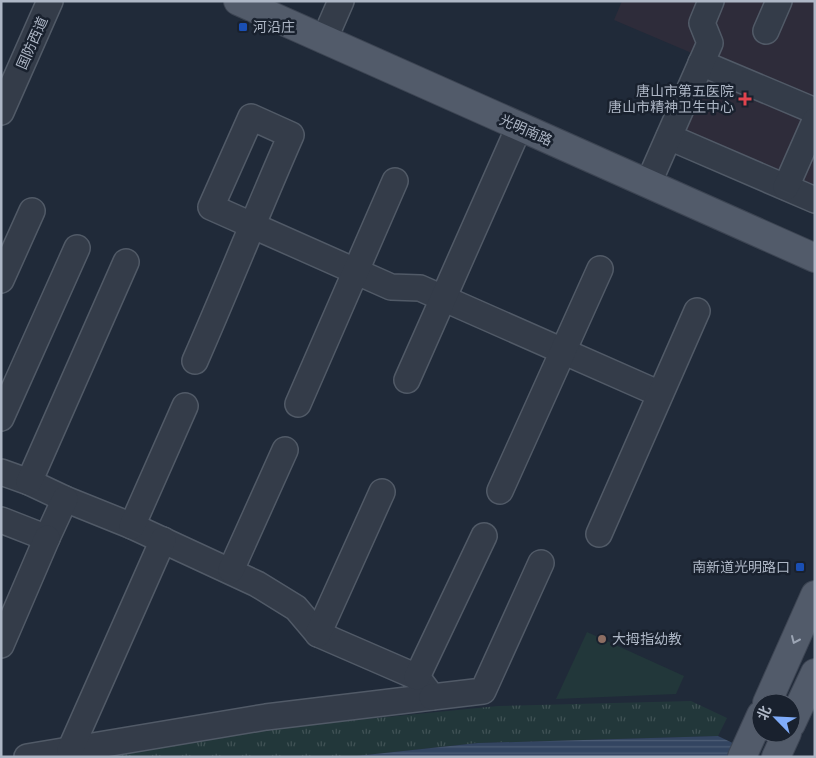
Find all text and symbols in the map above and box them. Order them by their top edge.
street label: 国防西道 [12,14,52,72]
place label: 河沿庄 [253,18,295,36]
marker: 河沿庄 [237,21,249,33]
place label: 唐山市第五医院 唐山市精神卫生中心 [608,82,734,116]
marker: 唐山市第五医院 唐山市精神卫生中心 [738,92,752,106]
street label: 光明南路 [497,110,555,150]
place label: 南新道光明路口 [692,558,790,576]
marker: 南新道光明路口 [794,561,806,573]
place label: 大拇指幼教 [612,630,682,648]
marker: 大拇指幼教 [596,633,608,645]
one-way arrow [790,635,801,644]
north arrow [751,693,801,743]
text: 北 [753,703,775,723]

